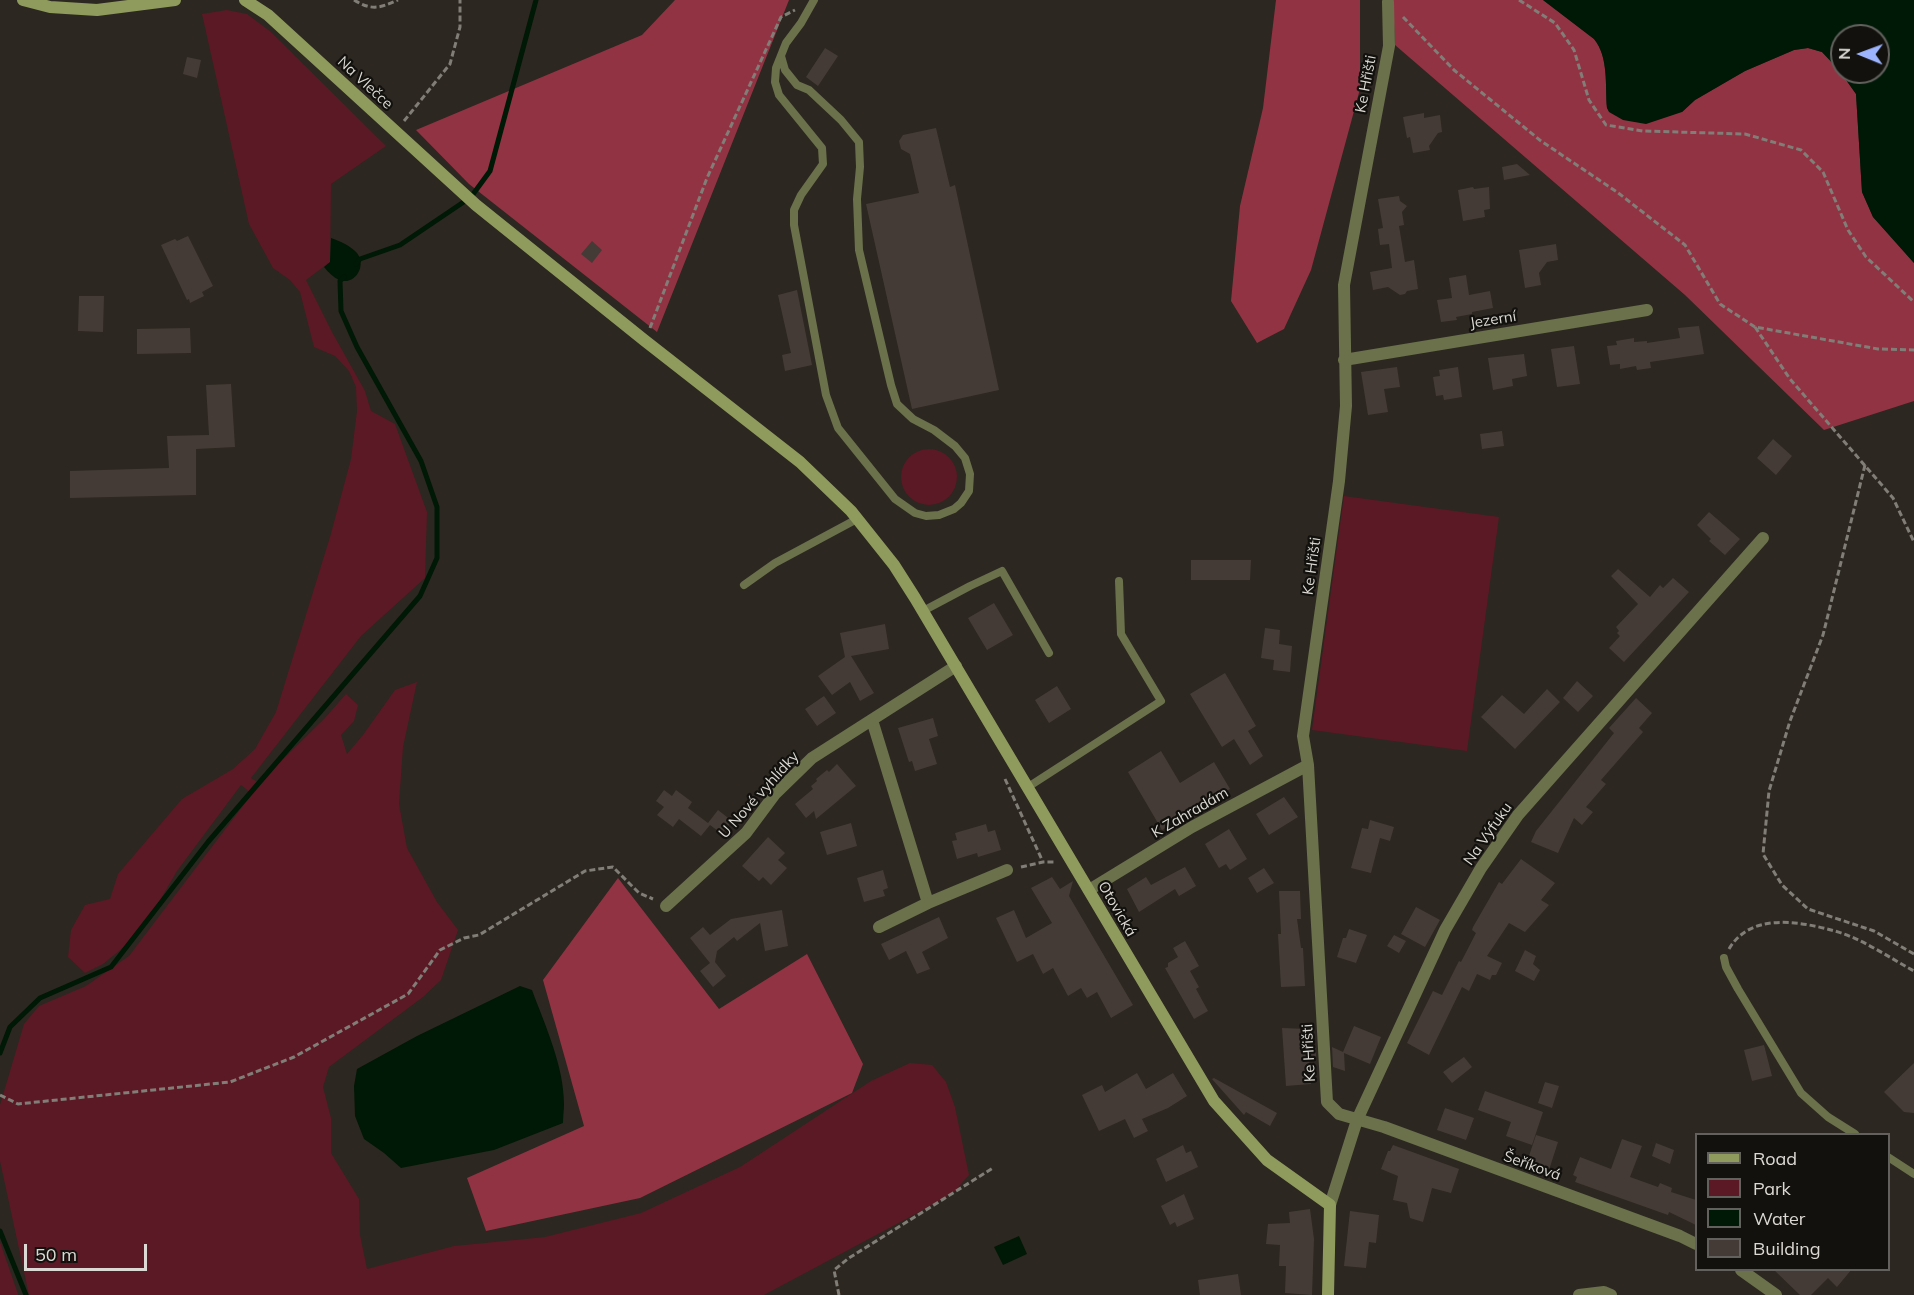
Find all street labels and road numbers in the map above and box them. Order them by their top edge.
street label: Na Vlečce [334,53,396,113]
street label: Ke Hřišti [1352,54,1380,114]
street label: Jezerní [1469,307,1517,333]
street label: Ke Hřišti [1299,536,1325,596]
street label: U Nové vyhlídky [715,748,803,842]
street label: K Zahradám [1148,784,1232,842]
street label: Na Výfuku [1460,799,1516,869]
street label: Otovická [1094,878,1140,940]
street label: Ke Hřišti [1298,1024,1320,1082]
street label: Šeříková [1501,1147,1563,1185]

